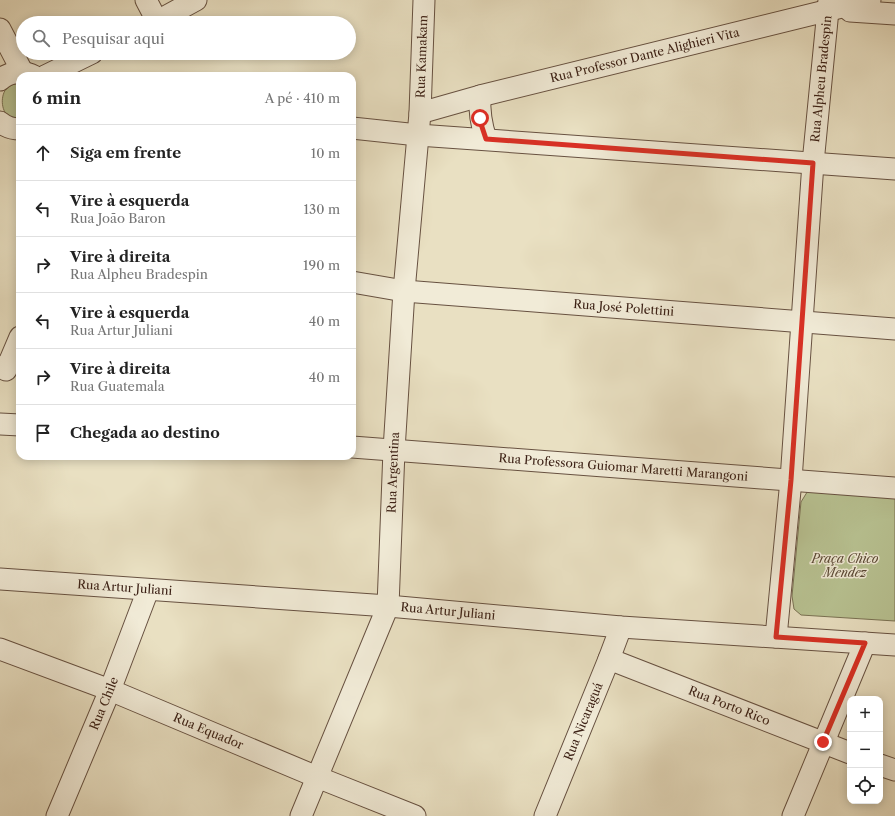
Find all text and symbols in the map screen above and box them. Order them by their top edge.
street label: Rua Alpheu Bradespin [807,14,834,143]
street label: Rua Kamakam [413,15,430,98]
search box [16,16,356,60]
street label: Rua Professor Dante Alighieri Vita [548,24,741,86]
icon: search [30,27,52,49]
text: Pesquisar aqui [62,29,165,48]
text: 6 min [32,88,81,108]
text: A pé · 410 m [265,90,340,106]
route start [471,109,489,127]
icon: ahead [32,142,54,164]
text: Siga em frente [70,143,181,162]
text: 10 m [311,145,340,161]
text: Vire à esquerda [70,191,189,210]
icon: left [32,198,54,220]
text: 130 m [304,201,340,217]
text: Rua João Baron [70,210,166,226]
text: Vire à direita [70,247,170,266]
icon: right [32,254,54,276]
text: 190 m [303,257,340,273]
text: Rua Alpheu Bradespin [70,266,208,282]
street label: Rua José Polettini [573,296,675,319]
text: Vire à esquerda [70,303,189,322]
icon: left [32,310,54,332]
text: 40 m [309,313,340,329]
text: Rua Artur Juliani [70,322,173,338]
text: Vire à direita [70,359,170,378]
icon: right [32,366,54,388]
text: 40 m [309,369,340,385]
text: Rua Guatemala [70,378,165,394]
icon: arrive [32,422,54,444]
text: Chegada ao destino [70,423,220,442]
street label: Rua Argentina [384,431,402,513]
street label: Rua Professora Guiomar Maretti Marangoni [498,450,749,484]
park label: Praça Chico Mendez [811,551,879,580]
street label: Rua Artur Juliani [77,576,173,598]
street label: Rua Artur Juliani [400,599,496,623]
street label: Rua Chile [86,674,121,732]
street label: Rua Nicaraguá [560,679,606,763]
street label: Rua Porto Rico [686,683,772,728]
map controls [847,696,883,804]
button: + [847,696,883,732]
street label: Rua Equador [171,709,246,752]
button: − [847,732,883,768]
route end [814,733,832,751]
button: locate [847,768,883,804]

